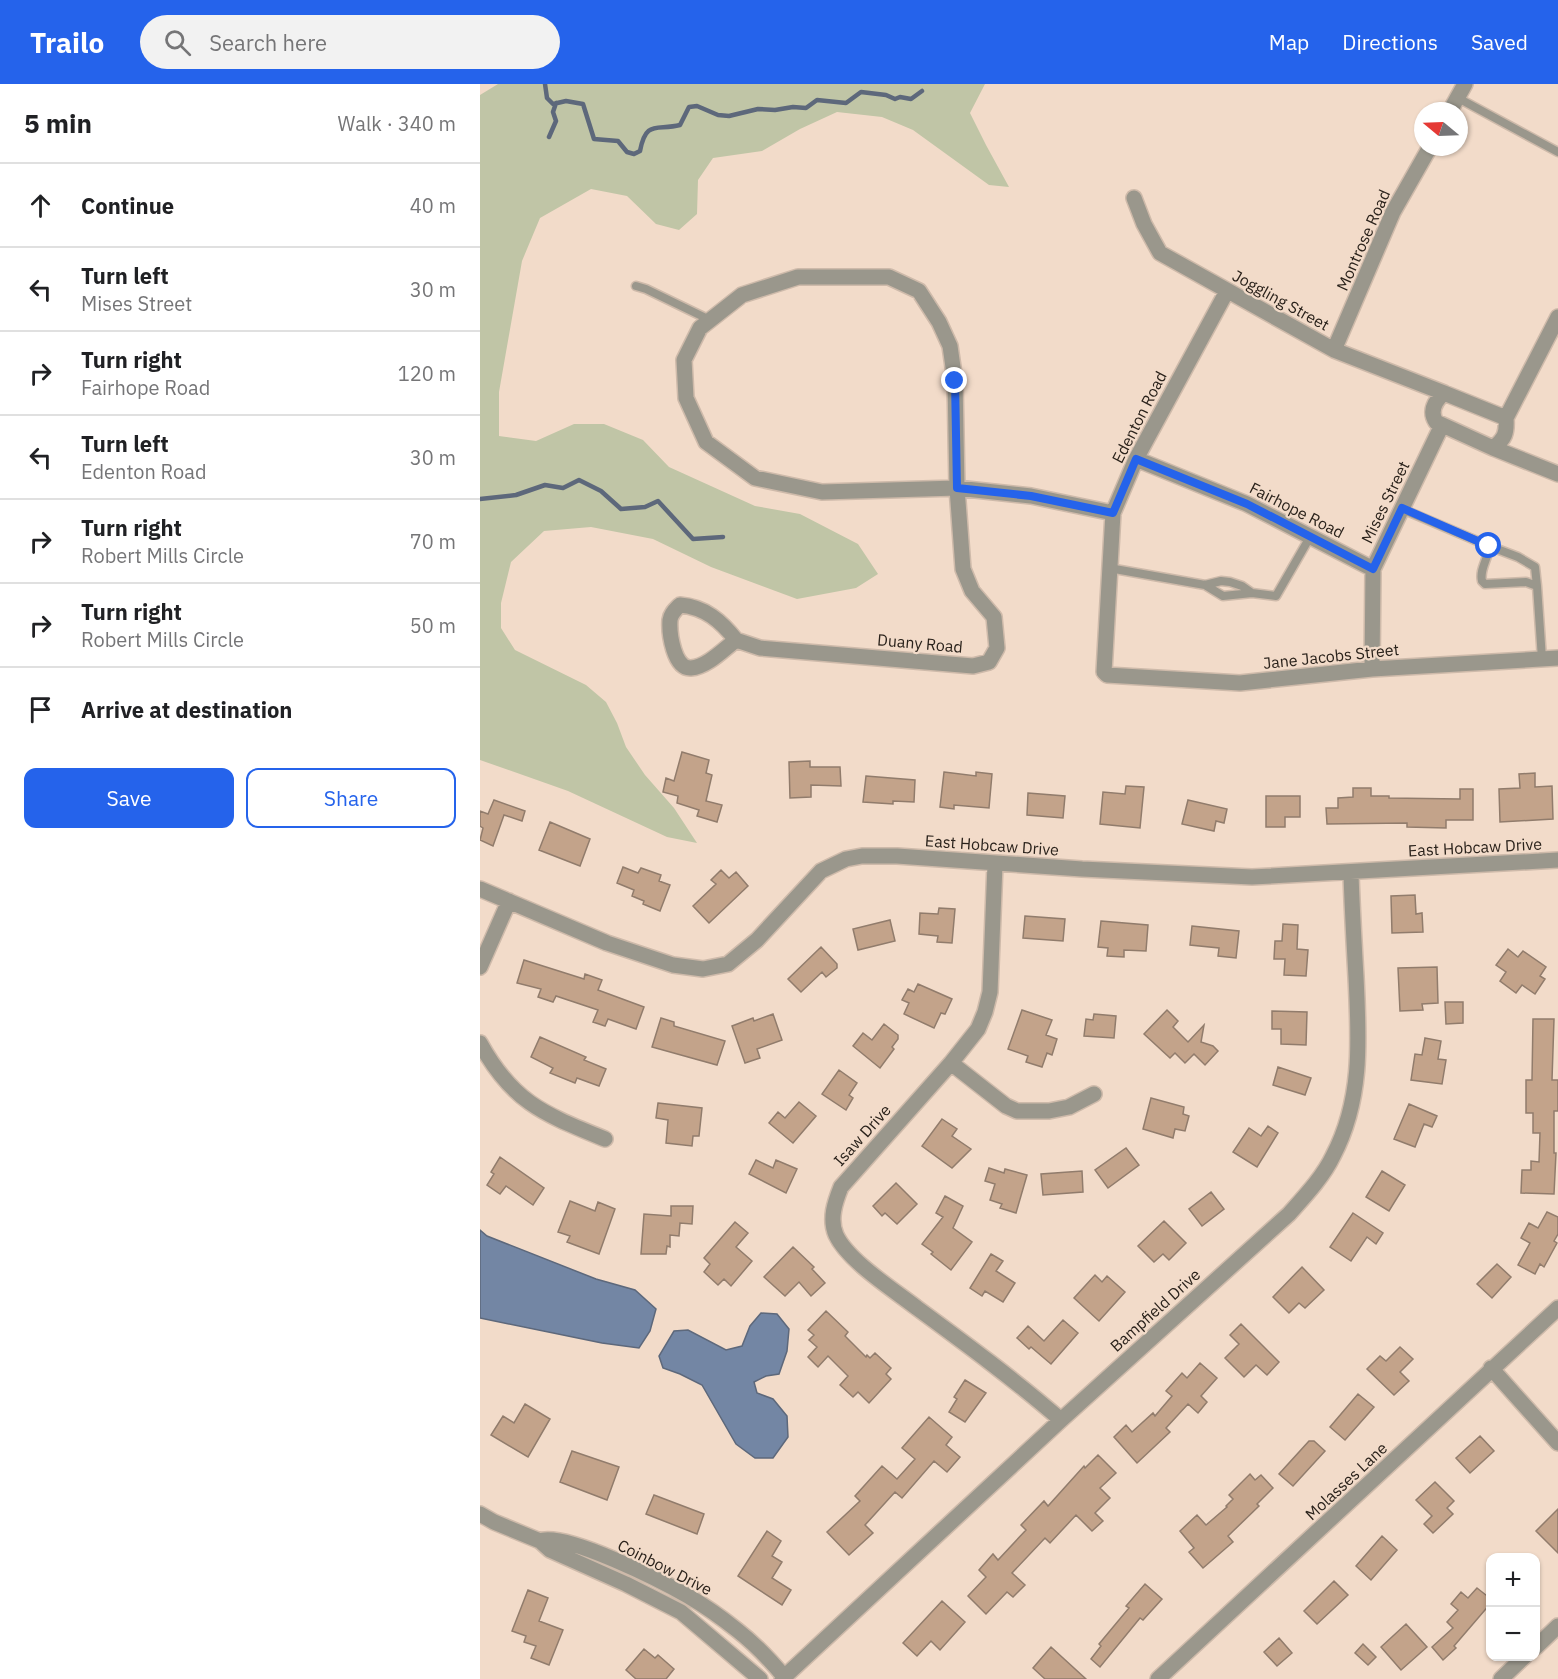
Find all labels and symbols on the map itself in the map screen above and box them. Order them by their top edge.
north arrow [1414,102,1468,156]
street label: Montrose Road [1332,186,1394,294]
street label: Joggling Street [1229,265,1333,335]
route end [941,367,967,393]
street label: Edenton Road [1107,368,1171,466]
street label: Mises Street [1356,458,1414,546]
street label: Fairhope Road [1246,478,1348,542]
route start [1475,532,1501,558]
street label: Duany Road [876,629,964,657]
street label: Jane Jacobs Street [1262,639,1400,673]
street label: East Hobcaw Drive [924,830,1060,860]
street label: East Hobcaw Drive [1407,833,1543,860]
street label: Isaw Drive [829,1100,895,1170]
street label: Bampfield Drive [1106,1264,1204,1356]
street label: Molasses Lane [1301,1438,1391,1524]
street label: Coinbow Drive [614,1535,716,1599]

